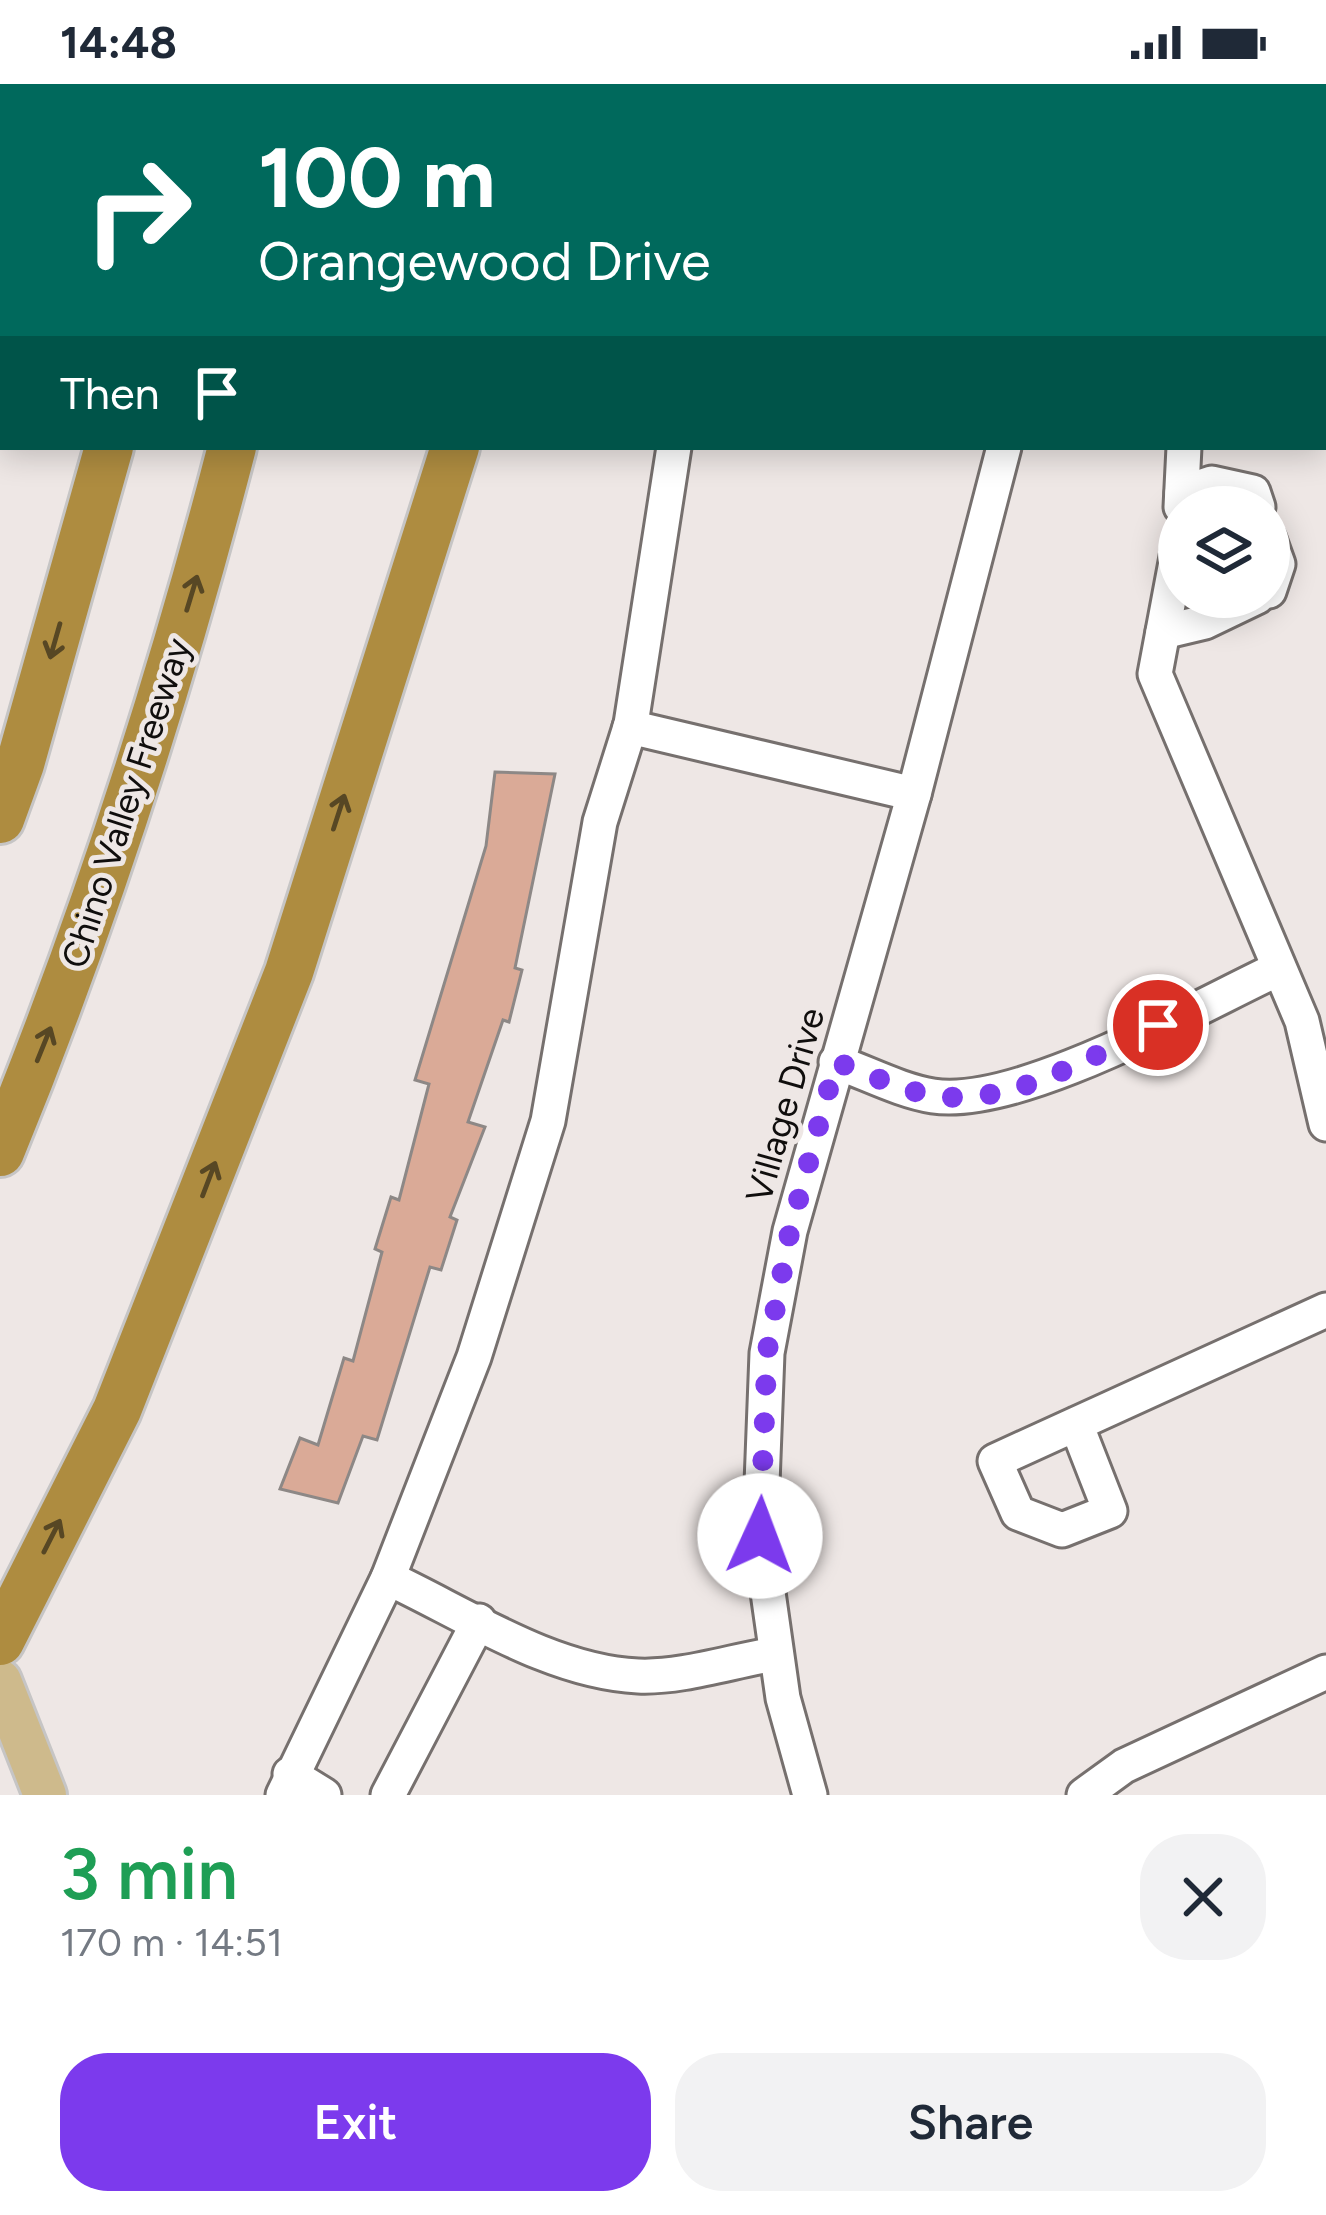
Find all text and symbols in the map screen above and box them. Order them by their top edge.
text: 14:48 [60,15,177,69]
text: 100 m [258,127,496,228]
icon: right [60,132,216,288]
text: Orangewood Drive [258,229,710,294]
icon: arrive [184,360,250,426]
text: Then [60,366,160,420]
map controls [1158,486,1290,618]
button: layers [1158,486,1290,618]
one-way arrow [182,575,204,613]
one-way arrow [42,621,64,659]
street label: Chino Valley Freeway [52,633,200,973]
one-way arrow [330,794,352,832]
pin [1107,974,1209,1076]
icon: arrive [1125,992,1191,1058]
street label: Village Drive [737,1003,833,1207]
one-way arrow [35,1026,56,1063]
one-way arrow [199,1162,221,1199]
position arrow [697,1473,823,1599]
one-way arrow [41,1519,64,1554]
text: 3 min [60,1831,238,1917]
button: close [1140,1834,1266,1960]
text: 170 m · 14:51 [60,1919,283,1966]
button: Exit [60,2053,651,2191]
button: Share [675,2053,1266,2191]

